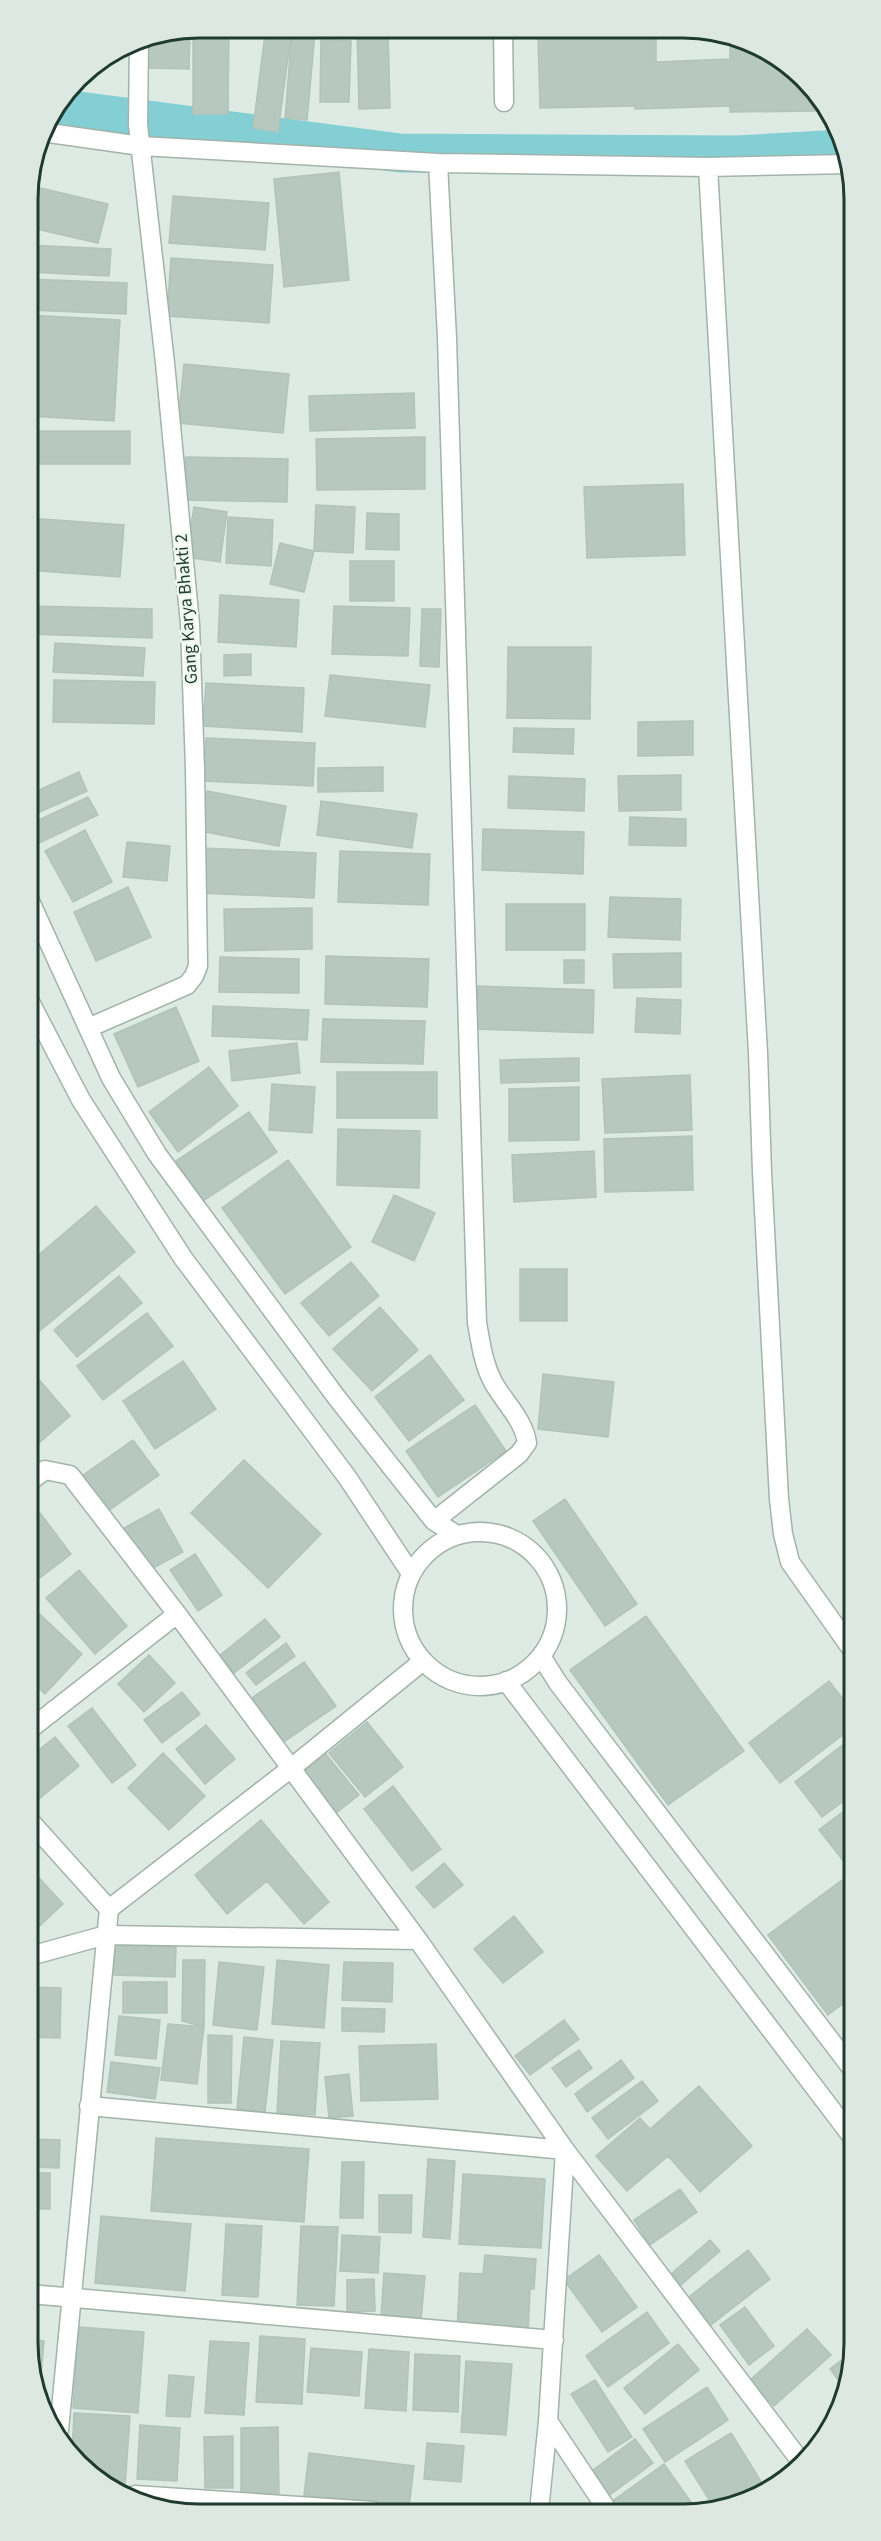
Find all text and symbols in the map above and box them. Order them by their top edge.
street label: Gang Karya Bhakti 2 [169,533,204,685]

